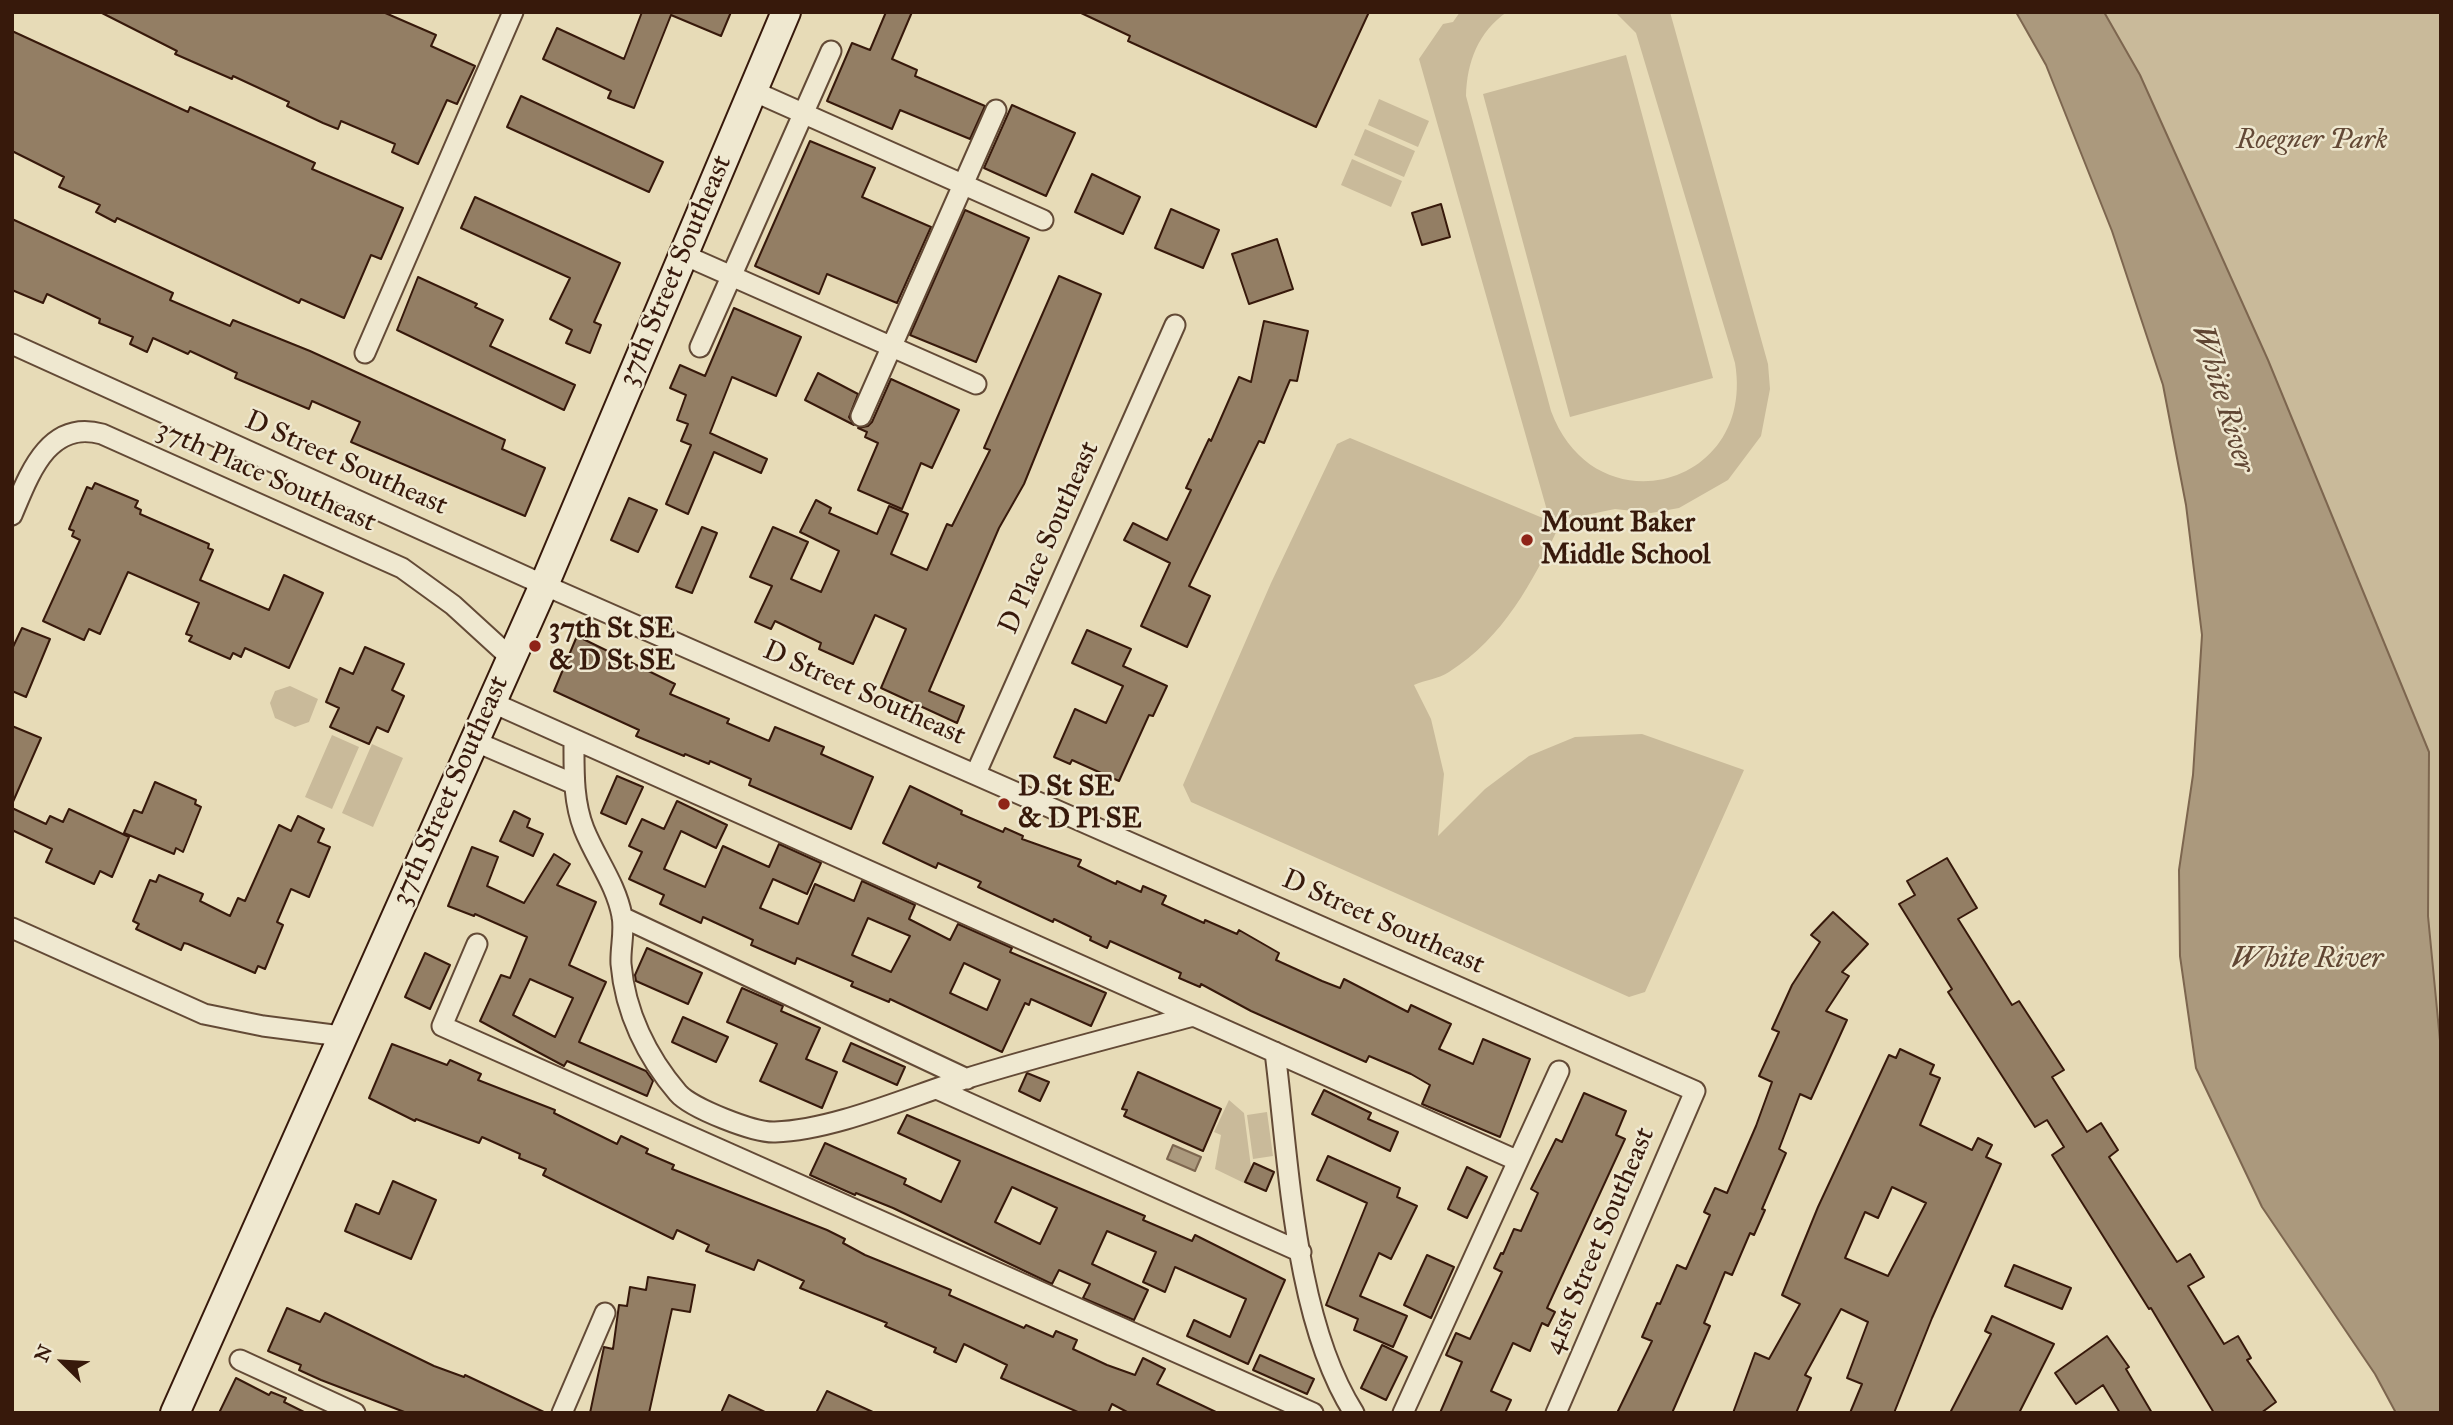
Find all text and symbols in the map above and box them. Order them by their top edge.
park label: Roegner Park [2236,124,2388,158]
street label: 37th Street Southeast [612,150,740,392]
water label: White River [2182,321,2262,477]
street label: D Street Southeast [240,404,452,524]
street label: 37th Place Southeast [151,413,381,541]
street label: D Place Southeast [992,436,1108,640]
place label: Mount Baker Middle School [1541,507,1710,573]
marker: Mount Baker Middle School [1519,532,1535,548]
place label: 37th St SE & D St SE [549,613,675,679]
street label: D Street Southeast [758,634,970,754]
marker: 37th St SE & D St SE [527,638,543,654]
street label: 37th Street Southeast [385,671,517,911]
place label: D St SE & D Pl SE [1018,771,1142,837]
marker: D St SE & D Pl SE [996,796,1012,812]
street label: D Street Southeast [1277,863,1489,983]
water label: White River [2231,942,2383,978]
street label: 41st Street Southeast [1537,1123,1663,1359]
north arrow [28,1327,98,1397]
text: N [30,1341,57,1365]

